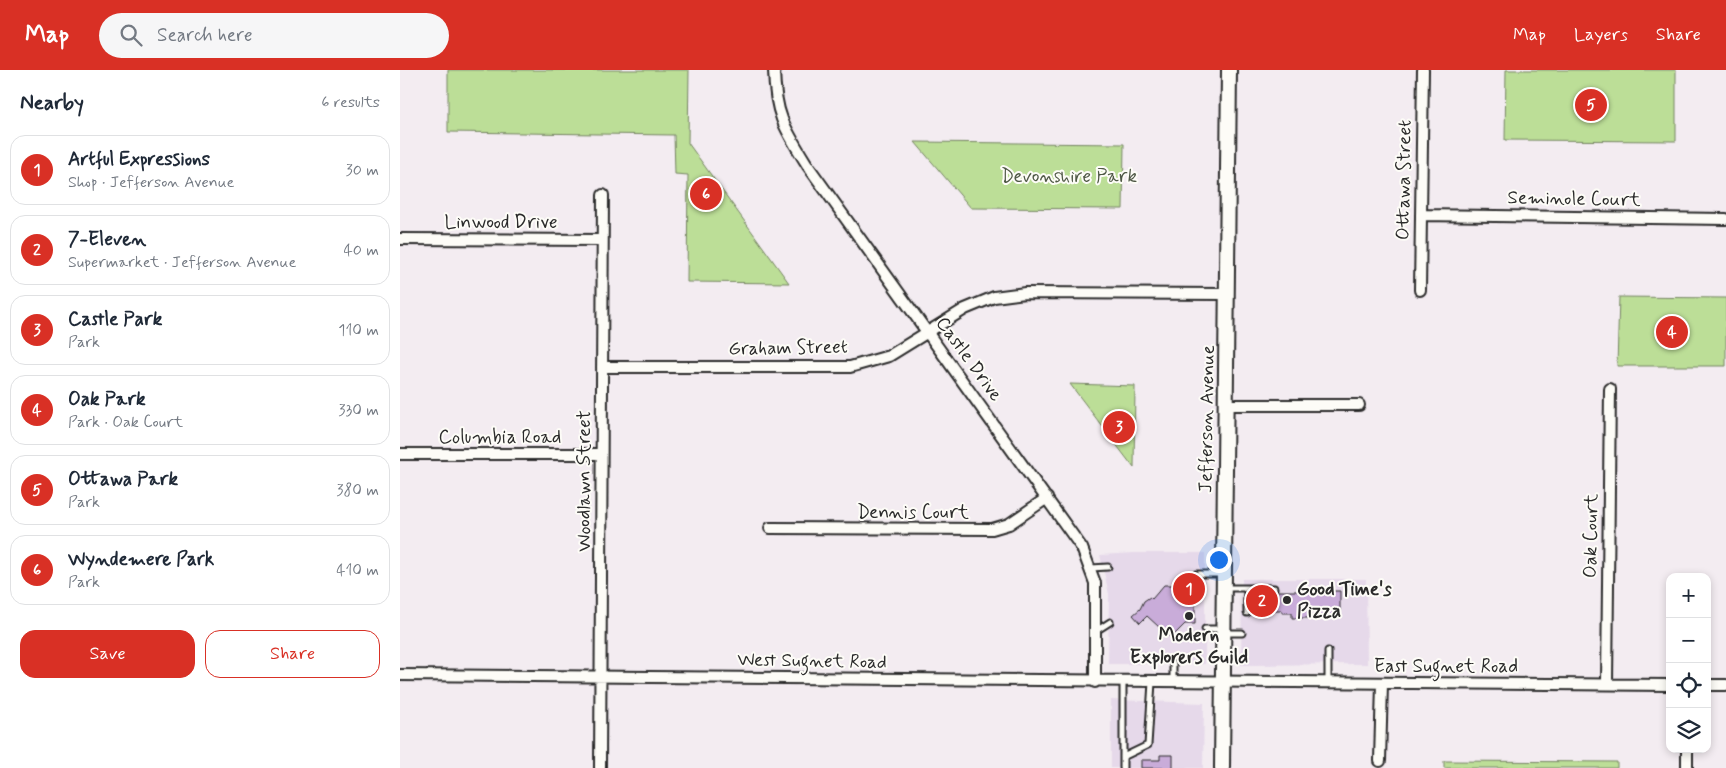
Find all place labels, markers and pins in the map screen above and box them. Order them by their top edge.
pin: 5 [1575,86,1607,124]
pin: 6 [690,175,722,213]
pin: 4 [1656,313,1688,351]
pin: 3 [1103,408,1135,446]
pin: 1 [1173,570,1205,608]
place label: Good Time's Pizza [1297,577,1392,624]
pin: 2 [1246,582,1278,620]
marker: Good Time's Pizza [1281,594,1293,606]
marker: Modern Explorers Guild [1183,610,1195,622]
place label: Modern Explorers Guild [1130,623,1248,670]

